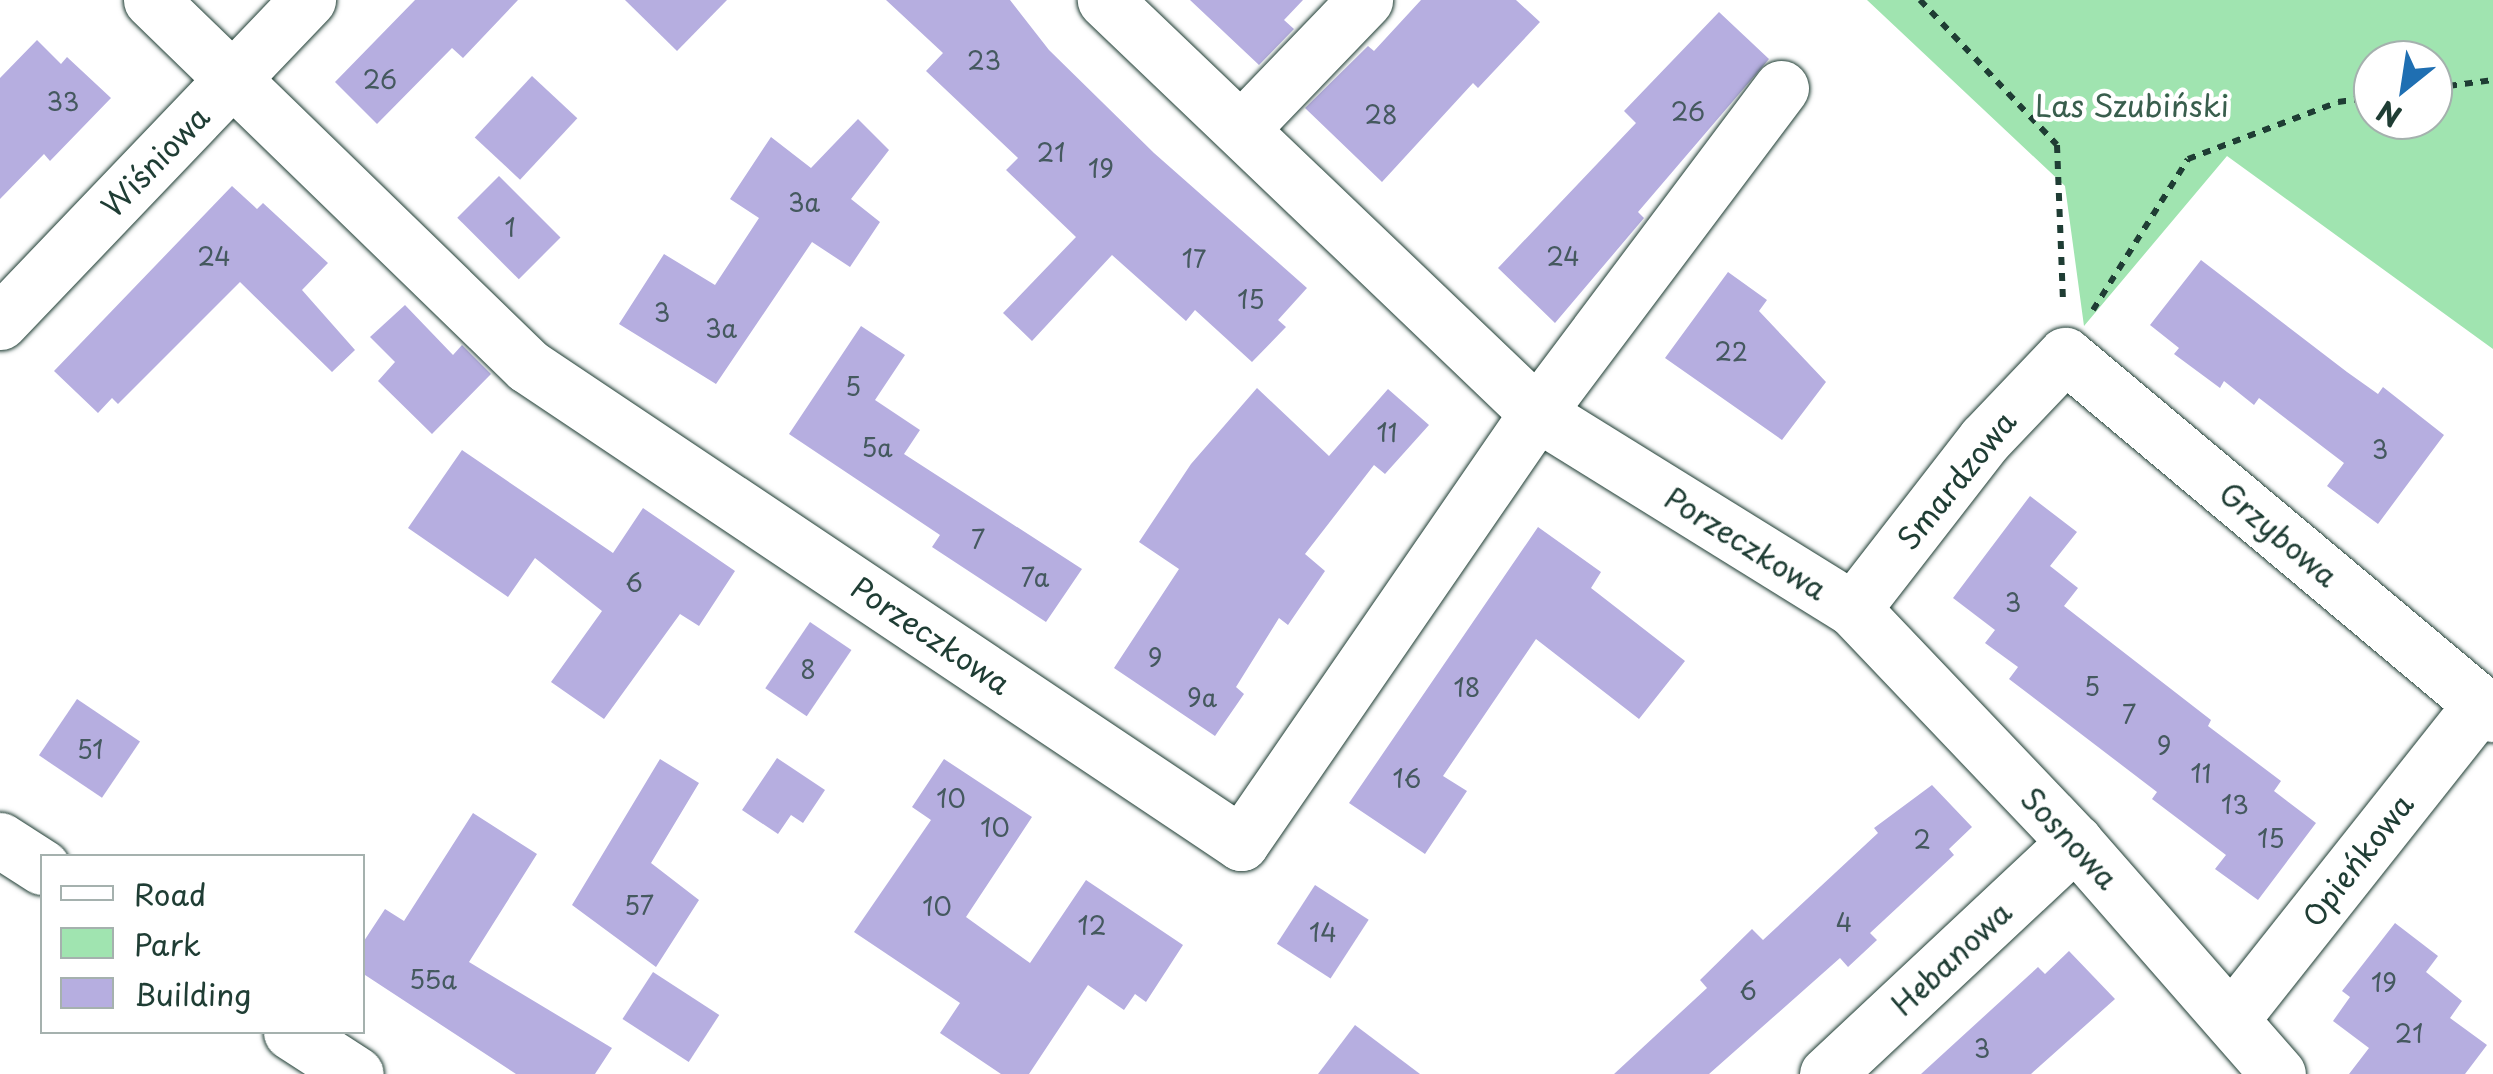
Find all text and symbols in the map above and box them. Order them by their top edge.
north arrow [2353,40,2453,140]
house number: 23 [967,45,1001,75]
house number: 26 [363,64,397,94]
house number: 33 [47,86,79,116]
park label: Las Szubiński [2035,87,2229,123]
text: N [2368,91,2409,139]
house number: 26 [1671,96,1705,126]
street label: Wiśniowa [94,98,216,224]
house number: 28 [1364,99,1398,129]
house number: 21 [1037,137,1065,167]
house number: 19 [1088,153,1114,183]
house number: 3a [788,187,820,217]
house number: 1 [504,212,516,242]
house number: 24 [197,241,231,271]
house number: 24 [1546,241,1580,271]
house number: 17 [1182,243,1206,273]
house number: 15 [1237,284,1265,314]
house number: 3 [654,297,670,327]
house number: 3a [705,313,737,343]
house number: 22 [1714,336,1748,366]
house number: 5 [845,371,861,401]
street label: Smardzowa [1889,403,2023,557]
house number: 11 [1377,417,1397,447]
house number: 5a [861,432,893,462]
house number: 3 [2372,434,2388,464]
street label: Grzybowa [2213,474,2345,594]
street label: Porzeczkowa [1658,479,1834,607]
house number: 7 [971,524,985,554]
house number: 7a [1021,562,1049,592]
house number: 6 [625,567,643,597]
street label: Porzeczkowa [845,569,1017,701]
house number: 3 [2005,587,2021,617]
house number: 9 [1148,642,1162,672]
house number: 8 [800,654,816,684]
house number: 5 [2084,671,2100,701]
house number: 18 [1454,672,1480,702]
house number: 9a [1187,682,1217,712]
house number: 7 [2122,699,2136,729]
house number: 9 [2157,730,2171,760]
house number: 51 [77,734,103,764]
house number: 11 [2191,758,2211,788]
house number: 16 [1393,763,1421,793]
street label: Sosnowa [2014,780,2126,896]
house number: 10 [936,783,966,813]
street label: Opieńkowa [2294,786,2420,934]
house number: 13 [2221,789,2249,819]
house number: 10 [980,812,1010,842]
house number: 15 [2257,823,2285,853]
house number: 2 [1913,824,1931,854]
legend [40,854,365,1034]
text: Road [134,871,207,916]
house number: 57 [624,890,654,920]
house number: 10 [922,891,952,921]
street label: Hebanowa [1884,894,2018,1022]
house number: 4 [1836,907,1852,937]
house number: 12 [1078,910,1106,940]
house number: 14 [1309,917,1337,947]
text: Park [134,921,201,966]
house number: 55a [409,964,457,994]
house number: 19 [2371,967,2397,997]
text: Building [134,971,251,1016]
house number: 6 [1739,975,1757,1005]
house number: 21 [2395,1018,2423,1048]
house number: 3 [1974,1033,1990,1063]

